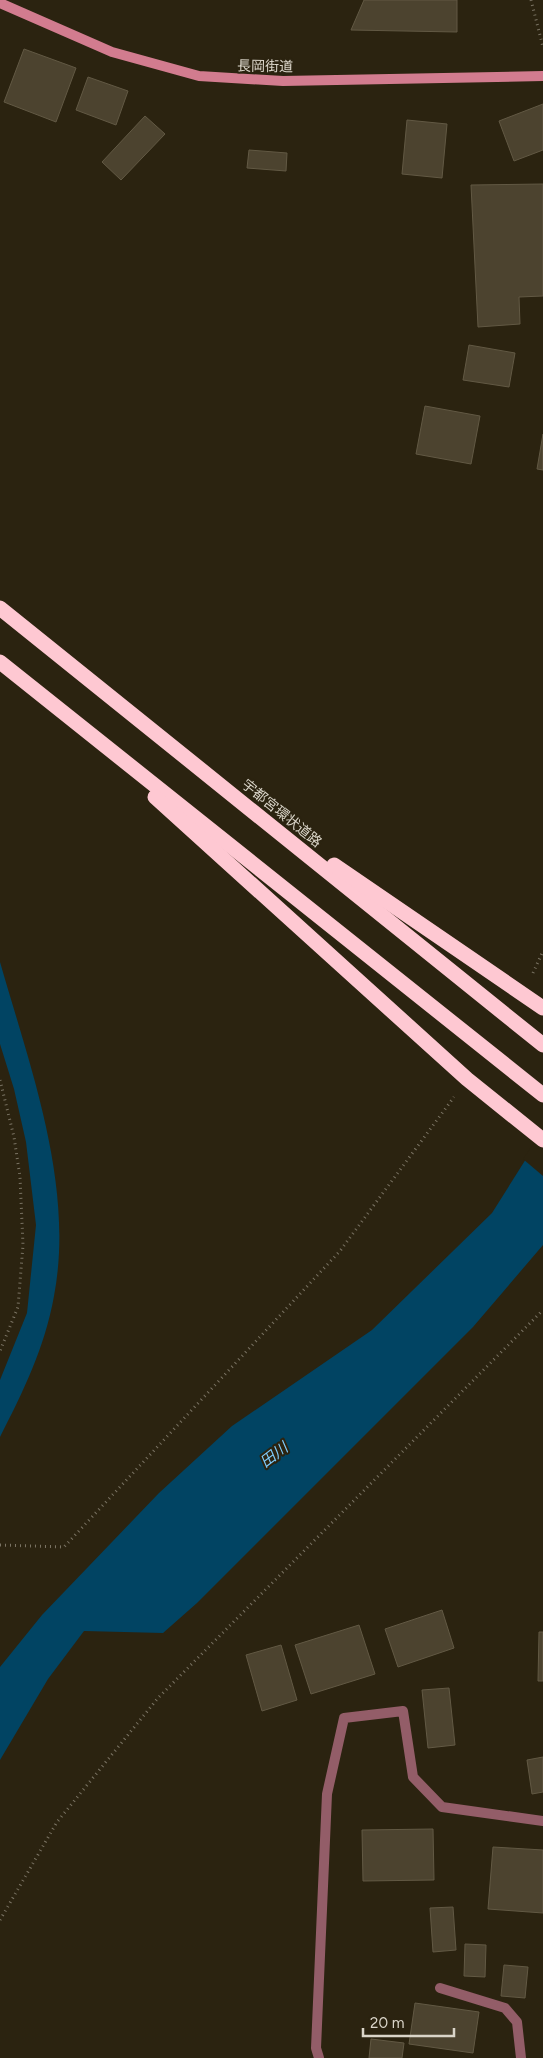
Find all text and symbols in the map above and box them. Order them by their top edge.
street label: 長岡街道 [237,58,293,75]
street label: 宇都宮環状道路 [238,776,325,851]
water label: 田川 [257,1438,293,1471]
scale bar [363,2006,454,2038]
text: 20 m [370,2014,404,2032]

